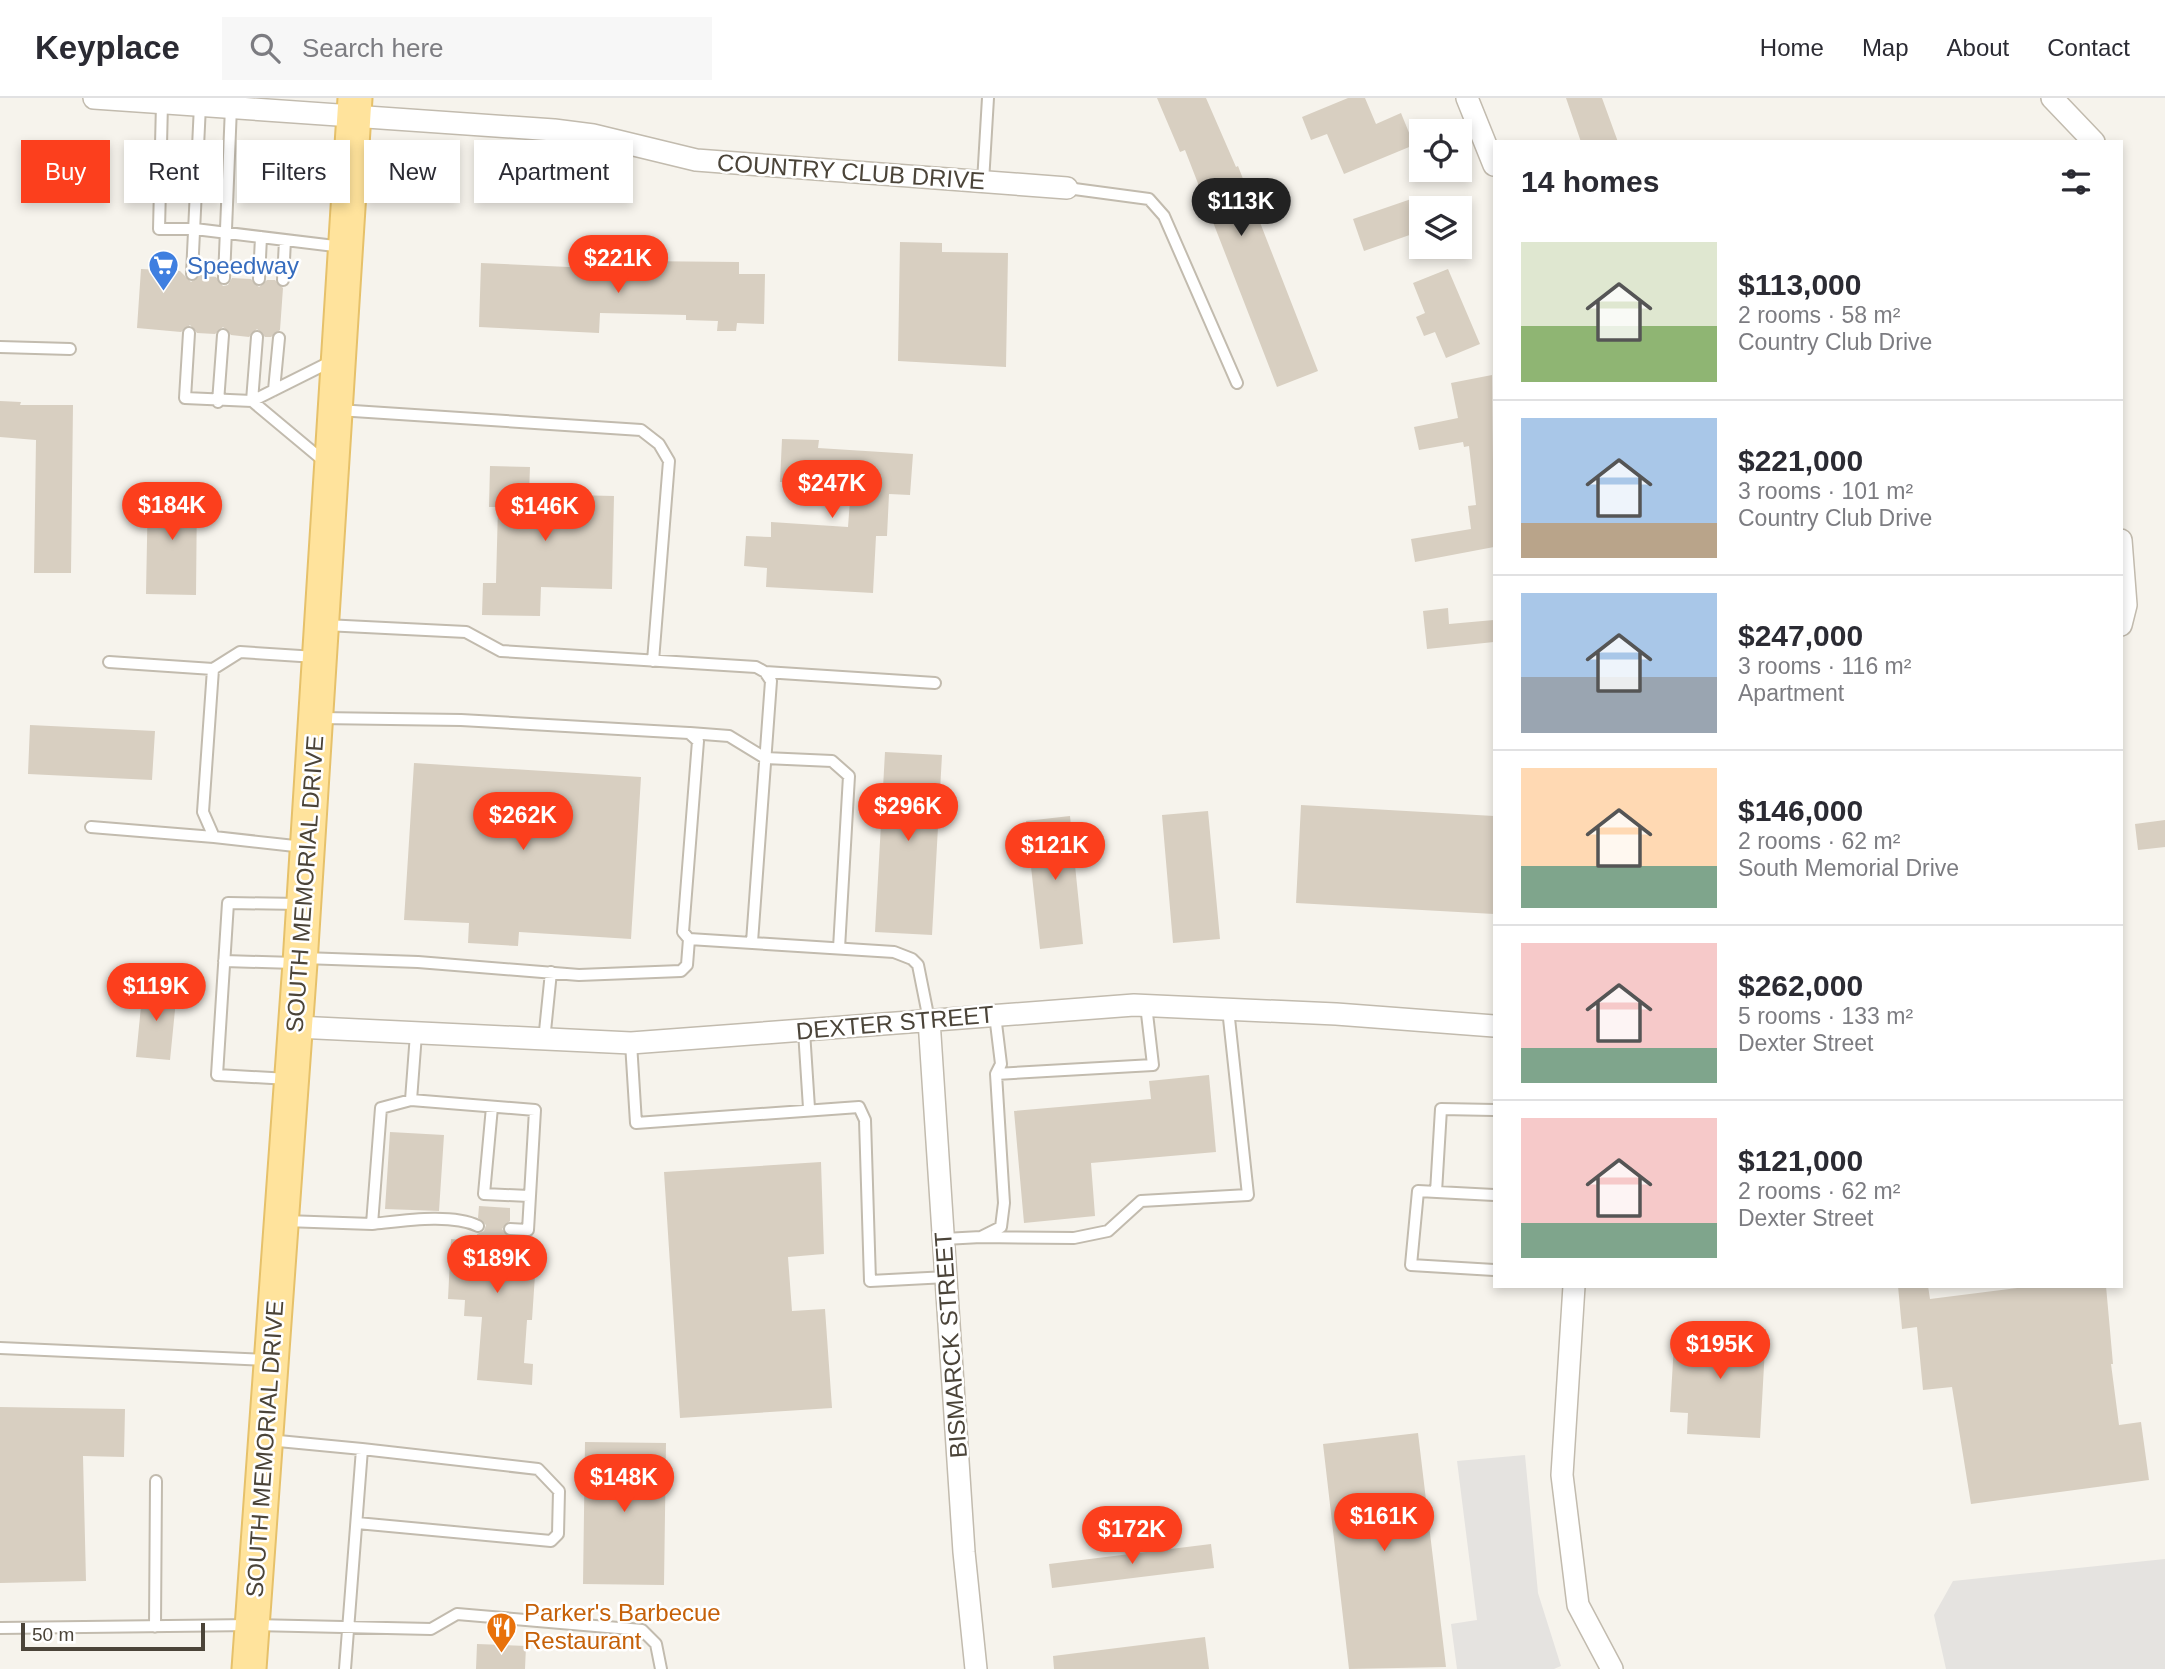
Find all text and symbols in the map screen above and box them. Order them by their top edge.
search box [222,17,712,80]
text: Keyplace [35,29,180,66]
icon: search [246,29,284,67]
text: Search here [302,33,444,63]
text: Home [1760,34,1824,61]
text: Map [1862,34,1909,61]
text: About [1947,34,2009,61]
text: Contact [2047,34,2130,61]
map controls [1409,119,1472,259]
button: locate [1409,119,1472,182]
chip: Buy [21,140,110,203]
chip: Rent [124,140,223,203]
chip: Filters [237,140,350,203]
chip: New [364,140,460,203]
chip: Apartment [474,140,633,203]
street label: COUNTRY CLUB DRIVE [716,149,986,194]
icon: filters [2057,163,2095,201]
text: 14 homes [1521,165,1659,198]
pin: $113K [1192,178,1290,238]
text: $113K [1208,188,1274,214]
button: layers [1409,196,1472,259]
pin: $221K [569,236,667,295]
text: $221K [584,245,652,271]
supermarket icon: Speedway [147,249,181,293]
place label: Speedway [187,252,299,279]
text: $113,000 [1738,268,1861,301]
icon: home [1577,270,1661,354]
text: 2 rooms · 58 m² [1738,302,1900,328]
text: Country Club Drive [1738,329,1932,355]
text: $221,000 [1738,444,1863,477]
icon: home [1577,446,1661,530]
pin: $247K [783,460,881,520]
text: $247K [798,470,866,496]
text: 3 rooms · 101 m² [1738,478,1913,504]
pin: $184K [123,482,221,542]
pin: $146K [496,484,594,543]
text: $184K [138,492,206,518]
text: $146K [511,493,579,519]
text: Country Club Drive [1738,505,1932,531]
text: $247,000 [1738,619,1863,652]
icon: home [1577,621,1661,705]
text: 3 rooms · 116 m² [1738,653,1911,679]
text: Apartment [1738,680,1844,706]
street label: SOUTH MEMORIAL DRIVE [281,734,328,1033]
pin: $296K [859,784,957,843]
pin: $262K [474,792,572,852]
text: $296K [874,793,942,819]
text: $146,000 [1738,794,1863,827]
icon: home [1577,796,1661,880]
text: $262K [489,802,557,828]
pin: $121K [1006,822,1104,882]
text: 2 rooms · 62 m² [1738,828,1900,854]
text: $121K [1021,832,1089,858]
text: South Memorial Drive [1738,855,1959,881]
pin: $119K [107,964,205,1023]
text: $262,000 [1738,969,1863,1002]
icon: home [1577,971,1661,1055]
text: $119K [123,973,189,999]
street label: DEXTER STREET [795,1000,995,1045]
text: 5 rooms · 133 m² [1738,1003,1913,1029]
text: Dexter Street [1738,1030,1874,1056]
text: $121,000 [1738,1144,1863,1177]
icon: home [1577,1146,1661,1230]
text: 2 rooms · 62 m² [1738,1178,1900,1204]
text: Dexter Street [1738,1205,1874,1231]
street label: BISMARCK STREET [929,1231,972,1459]
pin: $189K [448,1236,546,1295]
text: $189K [463,1245,531,1271]
street label: SOUTH MEMORIAL DRIVE [241,1299,288,1598]
pin: $195K [1671,1322,1769,1381]
text: $195K [1686,1331,1754,1357]
pin: $148K [575,1454,673,1514]
text: $148K [590,1464,658,1490]
pin: $161K [1335,1494,1433,1553]
text: $161K [1350,1503,1418,1529]
pin: $172K [1083,1506,1181,1566]
text: $172K [1098,1516,1166,1542]
place label: Parker's Barbecue Restaurant [524,1599,721,1654]
restaurant icon: Parker's Barbecue Restaurant [484,1610,518,1654]
scale bar [21,1620,205,1652]
text: 50 m [32,1624,74,1645]

